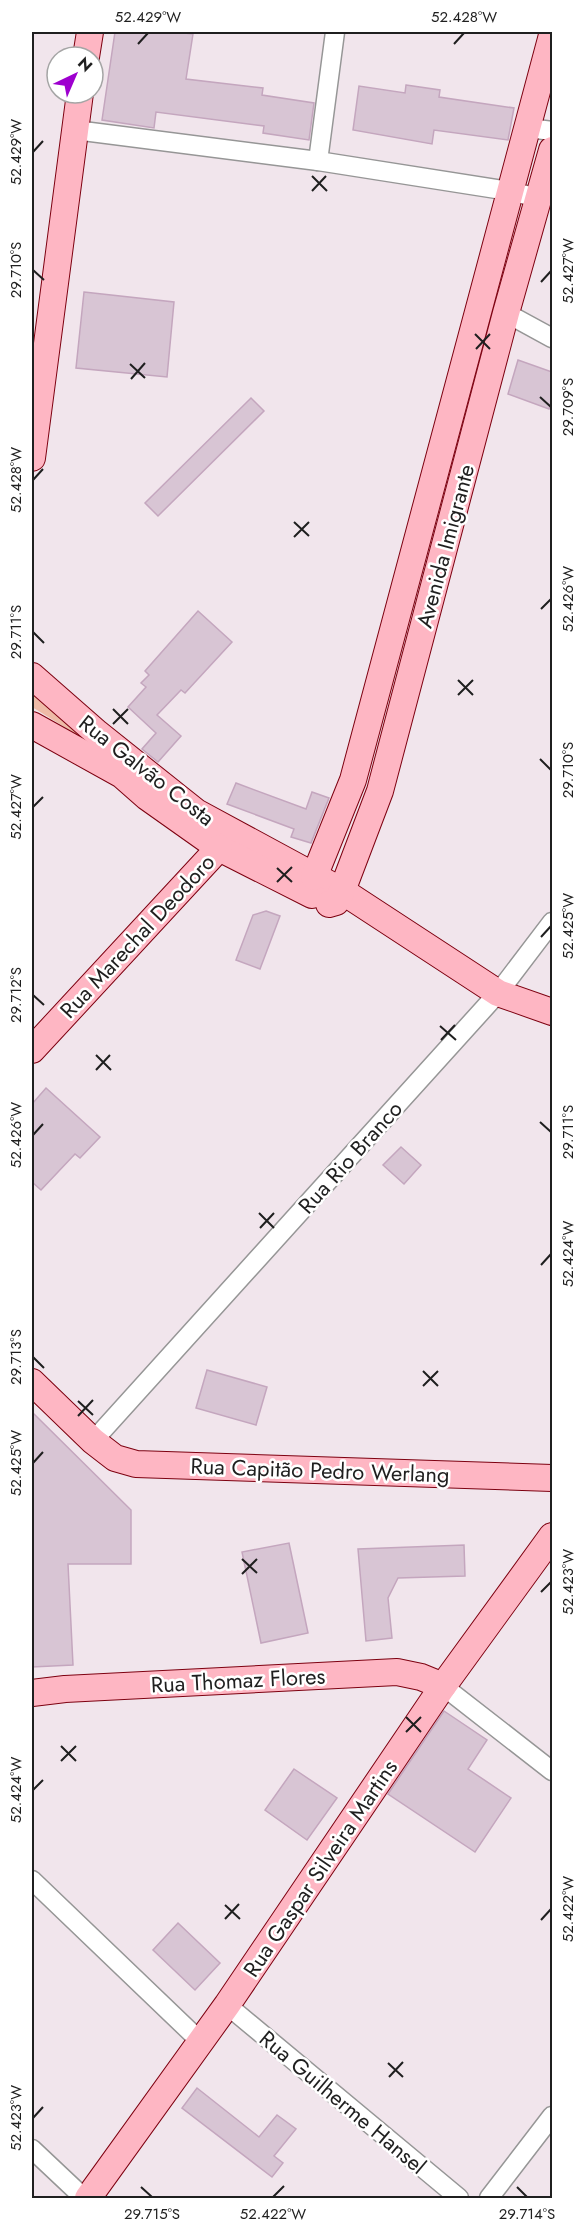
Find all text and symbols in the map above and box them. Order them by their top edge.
text: 52.429°W [115,6,181,28]
text: 52.428°W [431,6,497,28]
north arrow [45,45,105,105]
text: N [73,52,98,77]
text: 52.429°W [5,119,27,185]
text: 52.427°W [557,238,579,304]
text: 29.710°S [5,242,27,298]
text: 29.709°S [557,378,579,436]
text: 52.428°W [5,447,27,513]
street label: Avenida Imigrante [408,461,482,631]
text: 52.426°W [557,566,579,632]
text: 29.711°S [5,605,27,659]
street label: Rua Galvão Costa [72,707,222,833]
text: 29.710°S [557,742,579,798]
text: 52.427°W [5,774,27,840]
street label: Rua Marechal Deodoro [52,847,222,1025]
text: 52.425°W [557,893,579,959]
text: 29.712°S [5,967,27,1023]
street label: Rua Rio Branco [291,1093,409,1221]
text: 52.426°W [5,1102,27,1168]
text: 29.711°S [557,1105,579,1159]
text: 52.424°W [557,1221,579,1287]
text: 29.713°S [5,1329,27,1385]
text: 52.425°W [5,1430,27,1496]
street label: Rua Capitão Pedro Werlang [190,1449,450,1491]
text: 52.423°W [557,1549,579,1615]
street label: Rua Thomaz Flores [150,1659,326,1701]
street label: Rua Gaspar Silveira Martins [235,1753,405,1983]
text: 52.424°W [5,1757,27,1823]
text: 52.422°W [557,1876,579,1942]
street label: Rua Guilherme Hansel [253,2023,433,2181]
text: 52.423°W [5,2085,27,2151]
text: 29.715°S [124,2203,180,2225]
text: 52.422°W [240,2203,306,2225]
text: 29.714°S [499,2203,555,2225]

